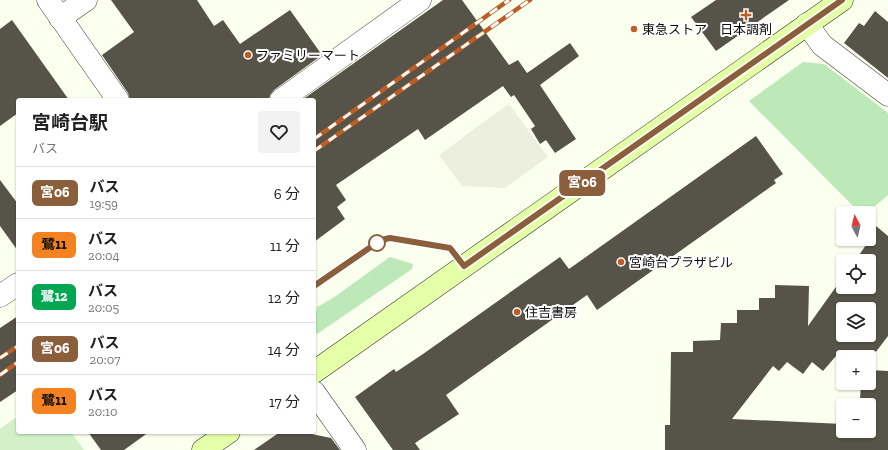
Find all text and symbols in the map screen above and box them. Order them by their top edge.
marker: 日本調剤 [741,10,751,20]
place label: 東急ストア [642,22,707,37]
place label: 日本調剤 [720,22,772,37]
marker: 東急ストア [629,24,639,34]
place label: ファミリーマート [256,48,360,63]
marker: ファミリーマート [243,50,253,60]
text: 宮崎台駅 [32,111,108,134]
button: heart [258,111,300,153]
text: バス [32,141,58,156]
line badge: 宮06 [559,170,605,196]
text: 宮06 [567,174,597,191]
text: バス [90,178,120,196]
text: 宮06 [40,184,70,201]
text: 6 分 [274,185,300,203]
text: 19:59 [90,196,118,211]
north arrow [836,206,876,246]
map controls [836,206,876,438]
text: バス [88,230,118,248]
unlabelled marker [368,234,386,252]
text: 鷺11 [41,236,67,253]
text: 11 分 [270,237,300,255]
text: 20:04 [88,248,120,263]
button: locate [836,254,876,294]
place label: 宮崎台プラザビル [629,255,733,270]
marker: 宮崎台プラザビル [616,257,626,267]
text: バス [88,282,118,300]
text: 鷺12 [40,288,68,305]
text: 12 分 [268,289,300,307]
text: 20:05 [88,300,119,315]
button: layers [836,302,876,342]
place label: 住吉書房 [525,305,577,320]
marker: 住吉書房 [512,307,522,317]
text: バス [90,334,120,352]
text: 宮06 [40,340,70,357]
text: 14 分 [268,341,300,359]
button: + [836,350,876,390]
text: 20:07 [90,352,120,367]
text: バス [88,386,118,404]
text: 鷺11 [41,392,67,409]
text: 17 分 [269,393,300,411]
button: − [836,398,876,438]
text: 20:10 [88,404,118,419]

